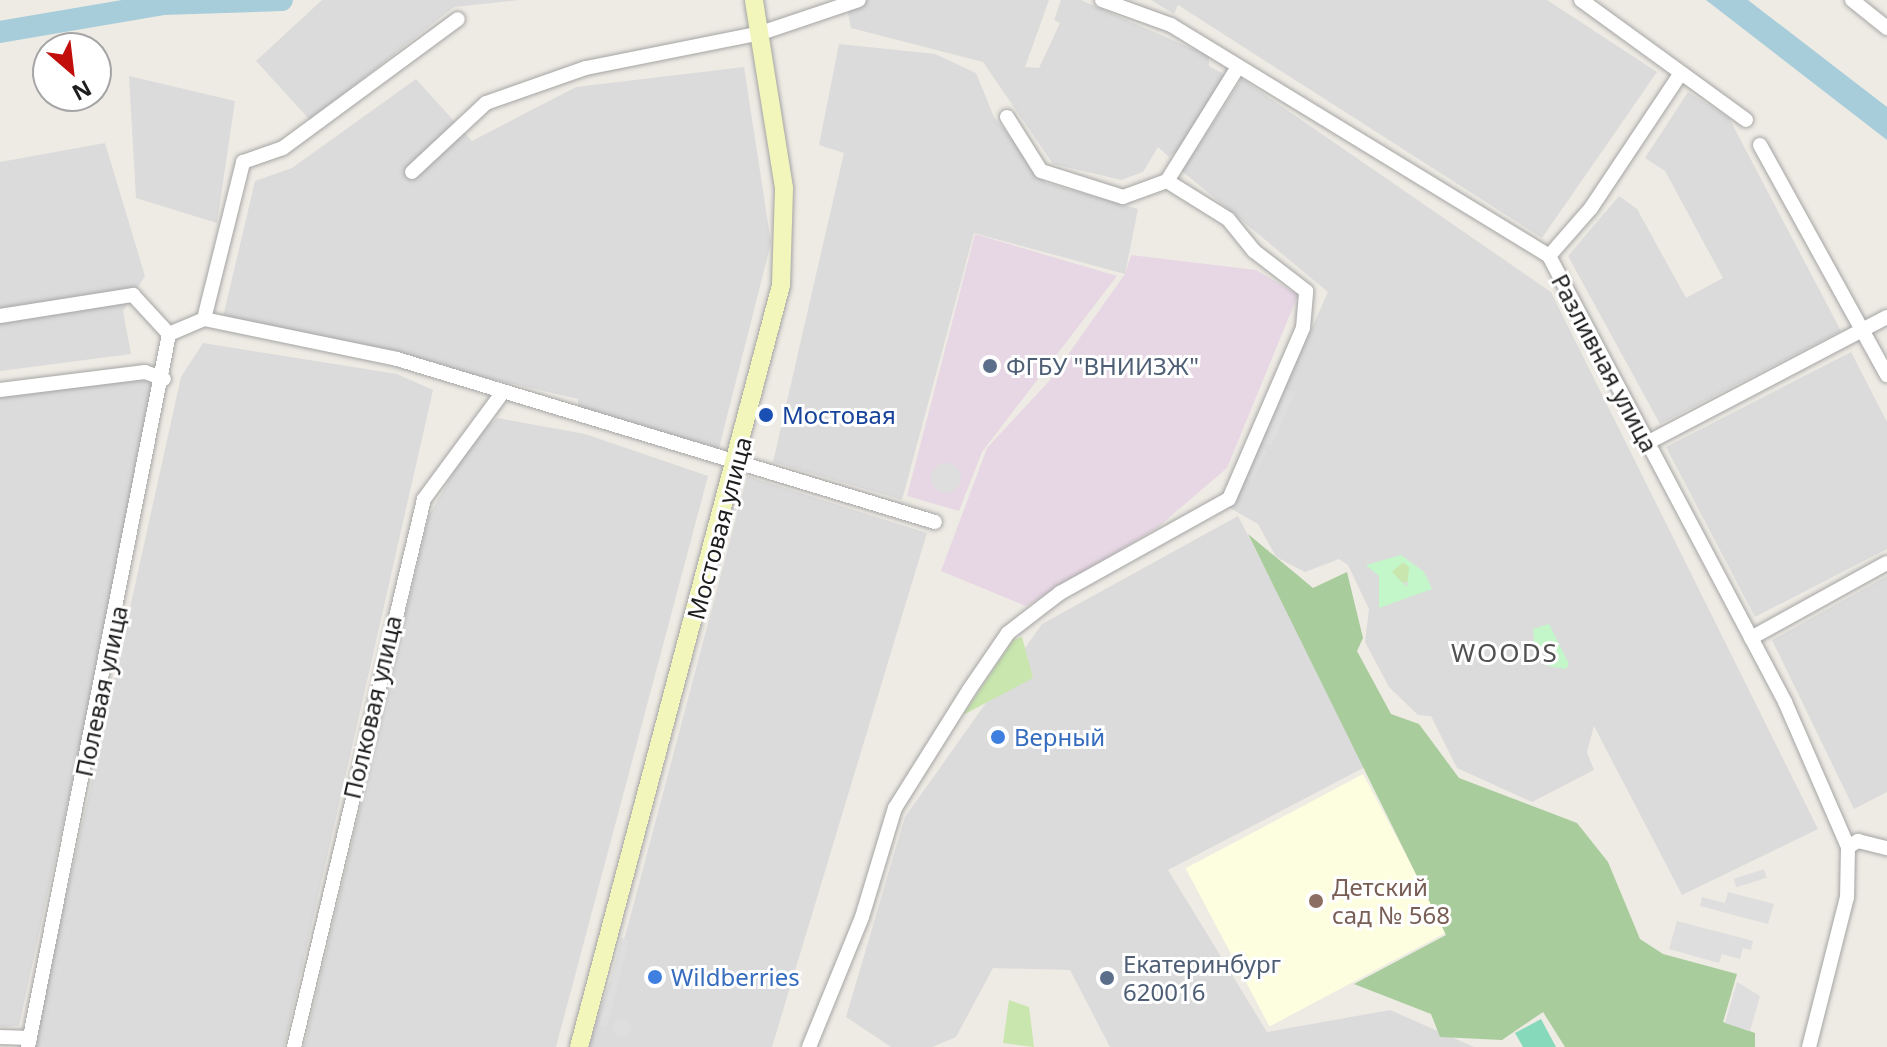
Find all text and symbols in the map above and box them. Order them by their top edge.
north arrow [32,32,112,112]
text: N [67,74,97,109]
street label: Разливная улица [1546,269,1664,457]
place label: ФГБУ "ВНИИЗЖ" [1006,352,1199,380]
marker: ФГБУ "ВНИИЗЖ" [981,357,999,375]
place label: Мостовая [782,401,896,429]
marker: Мостовая [757,406,775,424]
street label: Мостовая улица [681,433,757,623]
street label: Полевая улица [69,603,133,779]
street label: Полковая улица [337,612,407,802]
district label: WOODS [1451,637,1559,669]
place label: Верный [1014,723,1105,751]
marker: Верный [989,728,1007,746]
place label: Детский сад № 568 [1332,873,1450,929]
marker: Детский сад № 568 [1307,892,1325,910]
place label: Екатеринбург 620016 [1123,950,1281,1006]
place label: Wildberries [671,963,800,991]
marker: Wildberries [646,968,664,986]
marker: Екатеринбург 620016 [1098,969,1116,987]

